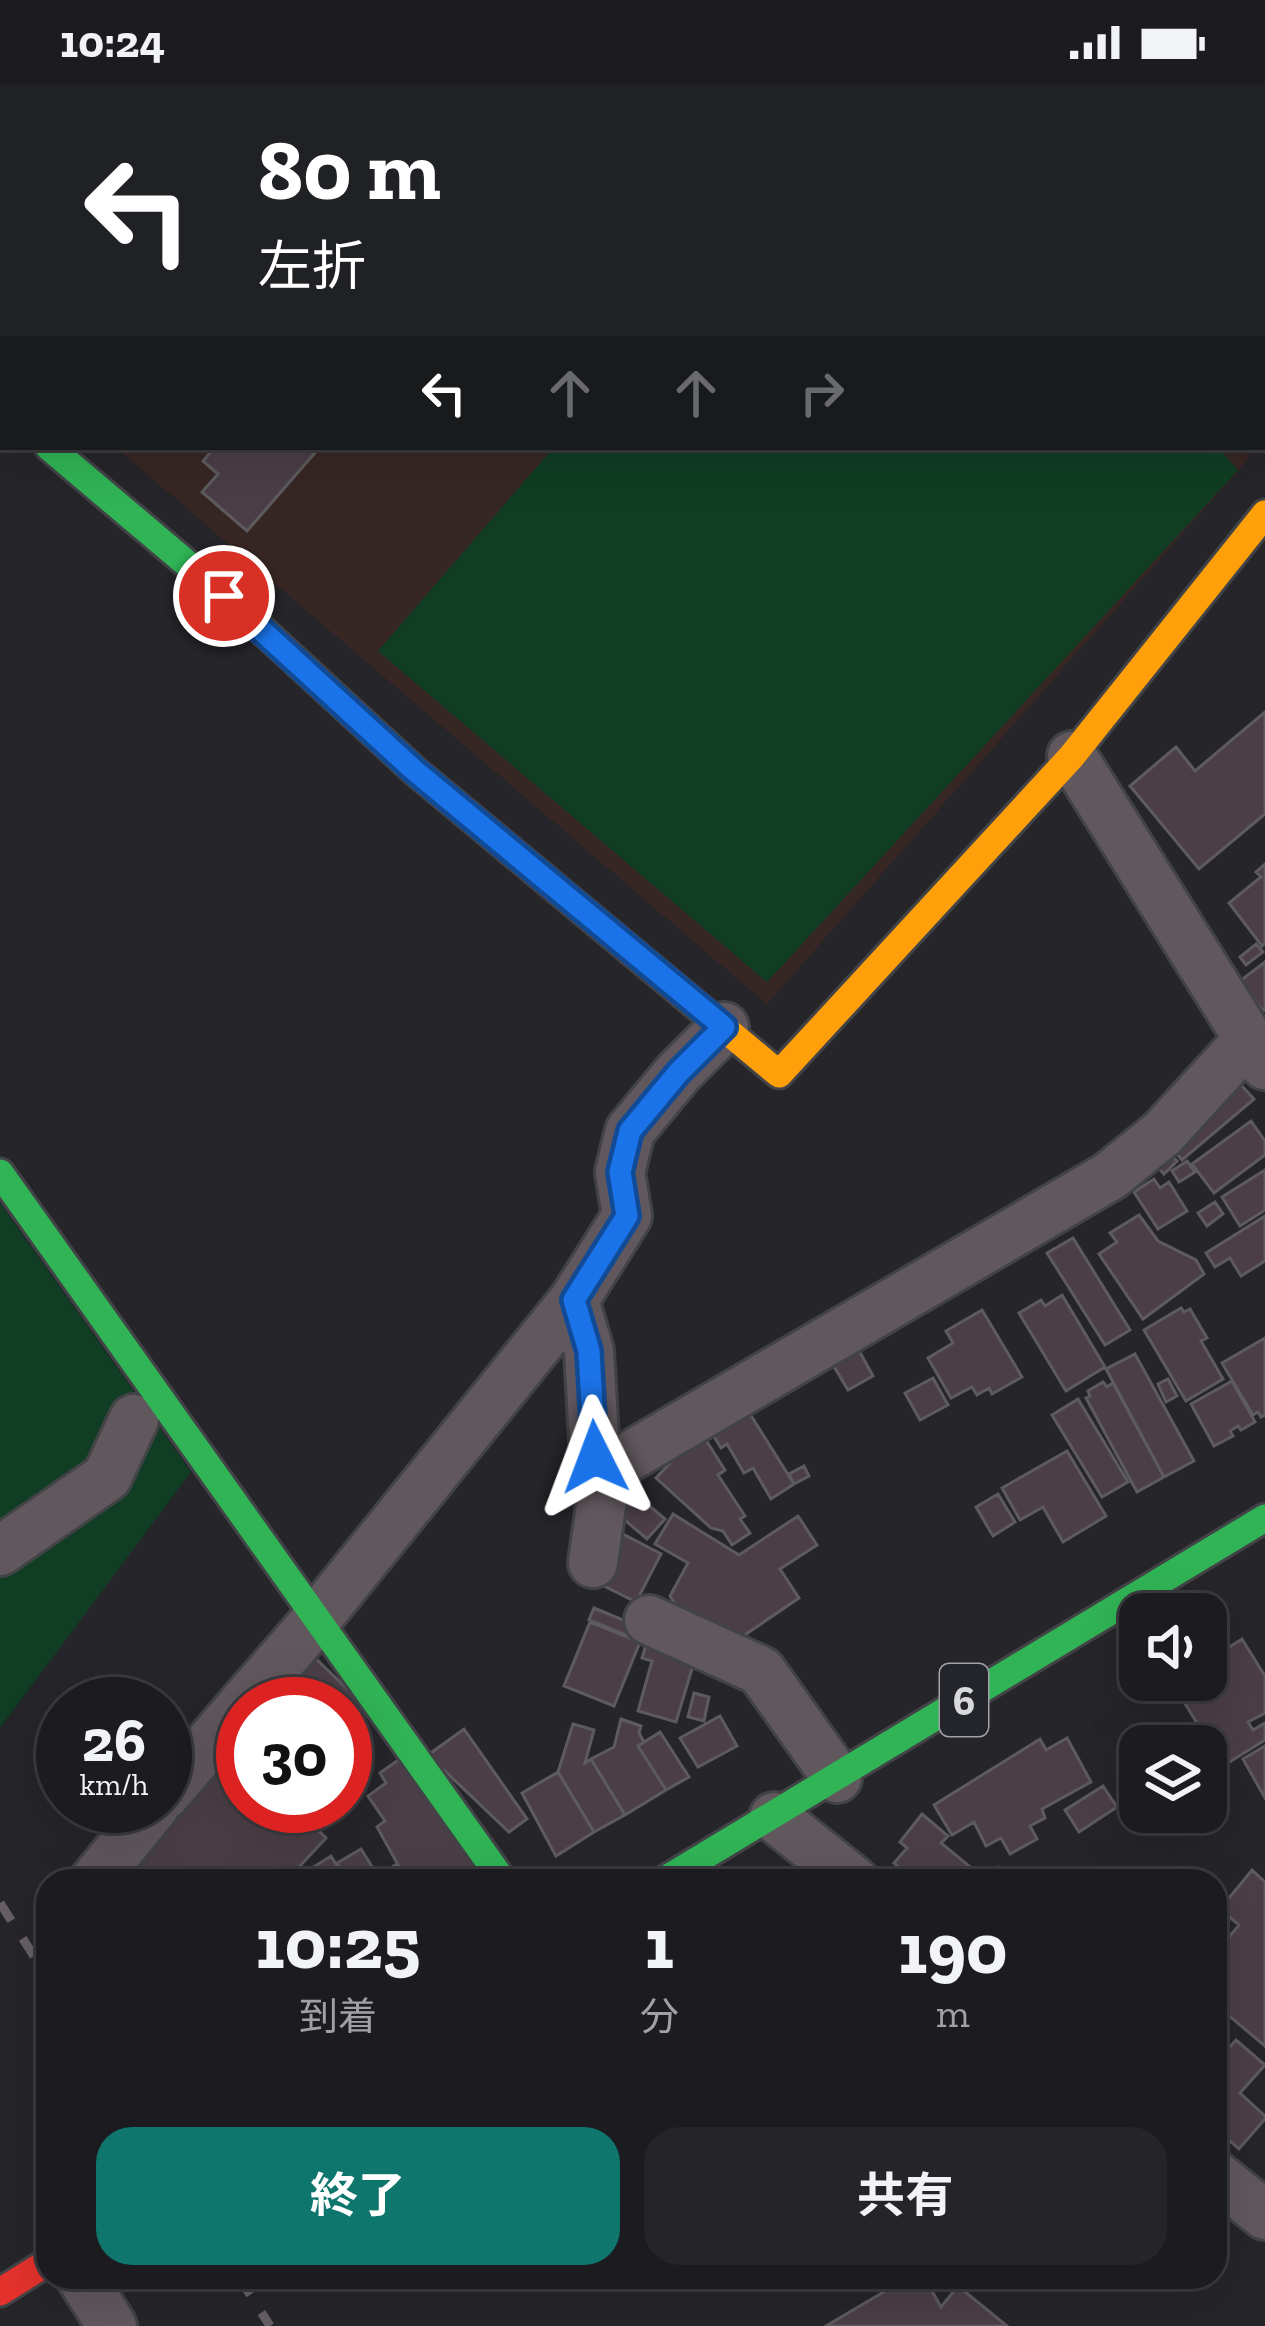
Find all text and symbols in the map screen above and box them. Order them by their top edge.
text: 10:24 [60,15,165,69]
text: 80 m [258,120,441,221]
icon: left [60,132,216,288]
text: 左折 [258,234,366,299]
icon: left [411,360,477,426]
icon: ahead [537,360,603,426]
icon: ahead [663,360,729,426]
icon: right [789,360,855,426]
pin [173,545,275,647]
icon: arrive [191,563,257,629]
position arrow [532,1394,658,1520]
map controls [1119,1593,1227,1833]
button: sound [1119,1593,1227,1701]
road number: 6 [940,1664,988,1736]
speed limit sign: 30 [216,1677,372,1833]
text: 26 [82,1704,146,1776]
button: layers [1119,1725,1227,1833]
text: km/h [80,1767,148,1803]
text: 10:25 [256,1900,420,1986]
text: 1 [645,1900,674,1986]
text: 190 [898,1905,1007,1991]
text: m [936,1990,970,2037]
text: 到着 [299,1993,377,2040]
text: 分 [640,1993,679,2040]
button: 終了 [96,2127,620,2265]
button: 共有 [644,2127,1167,2265]

